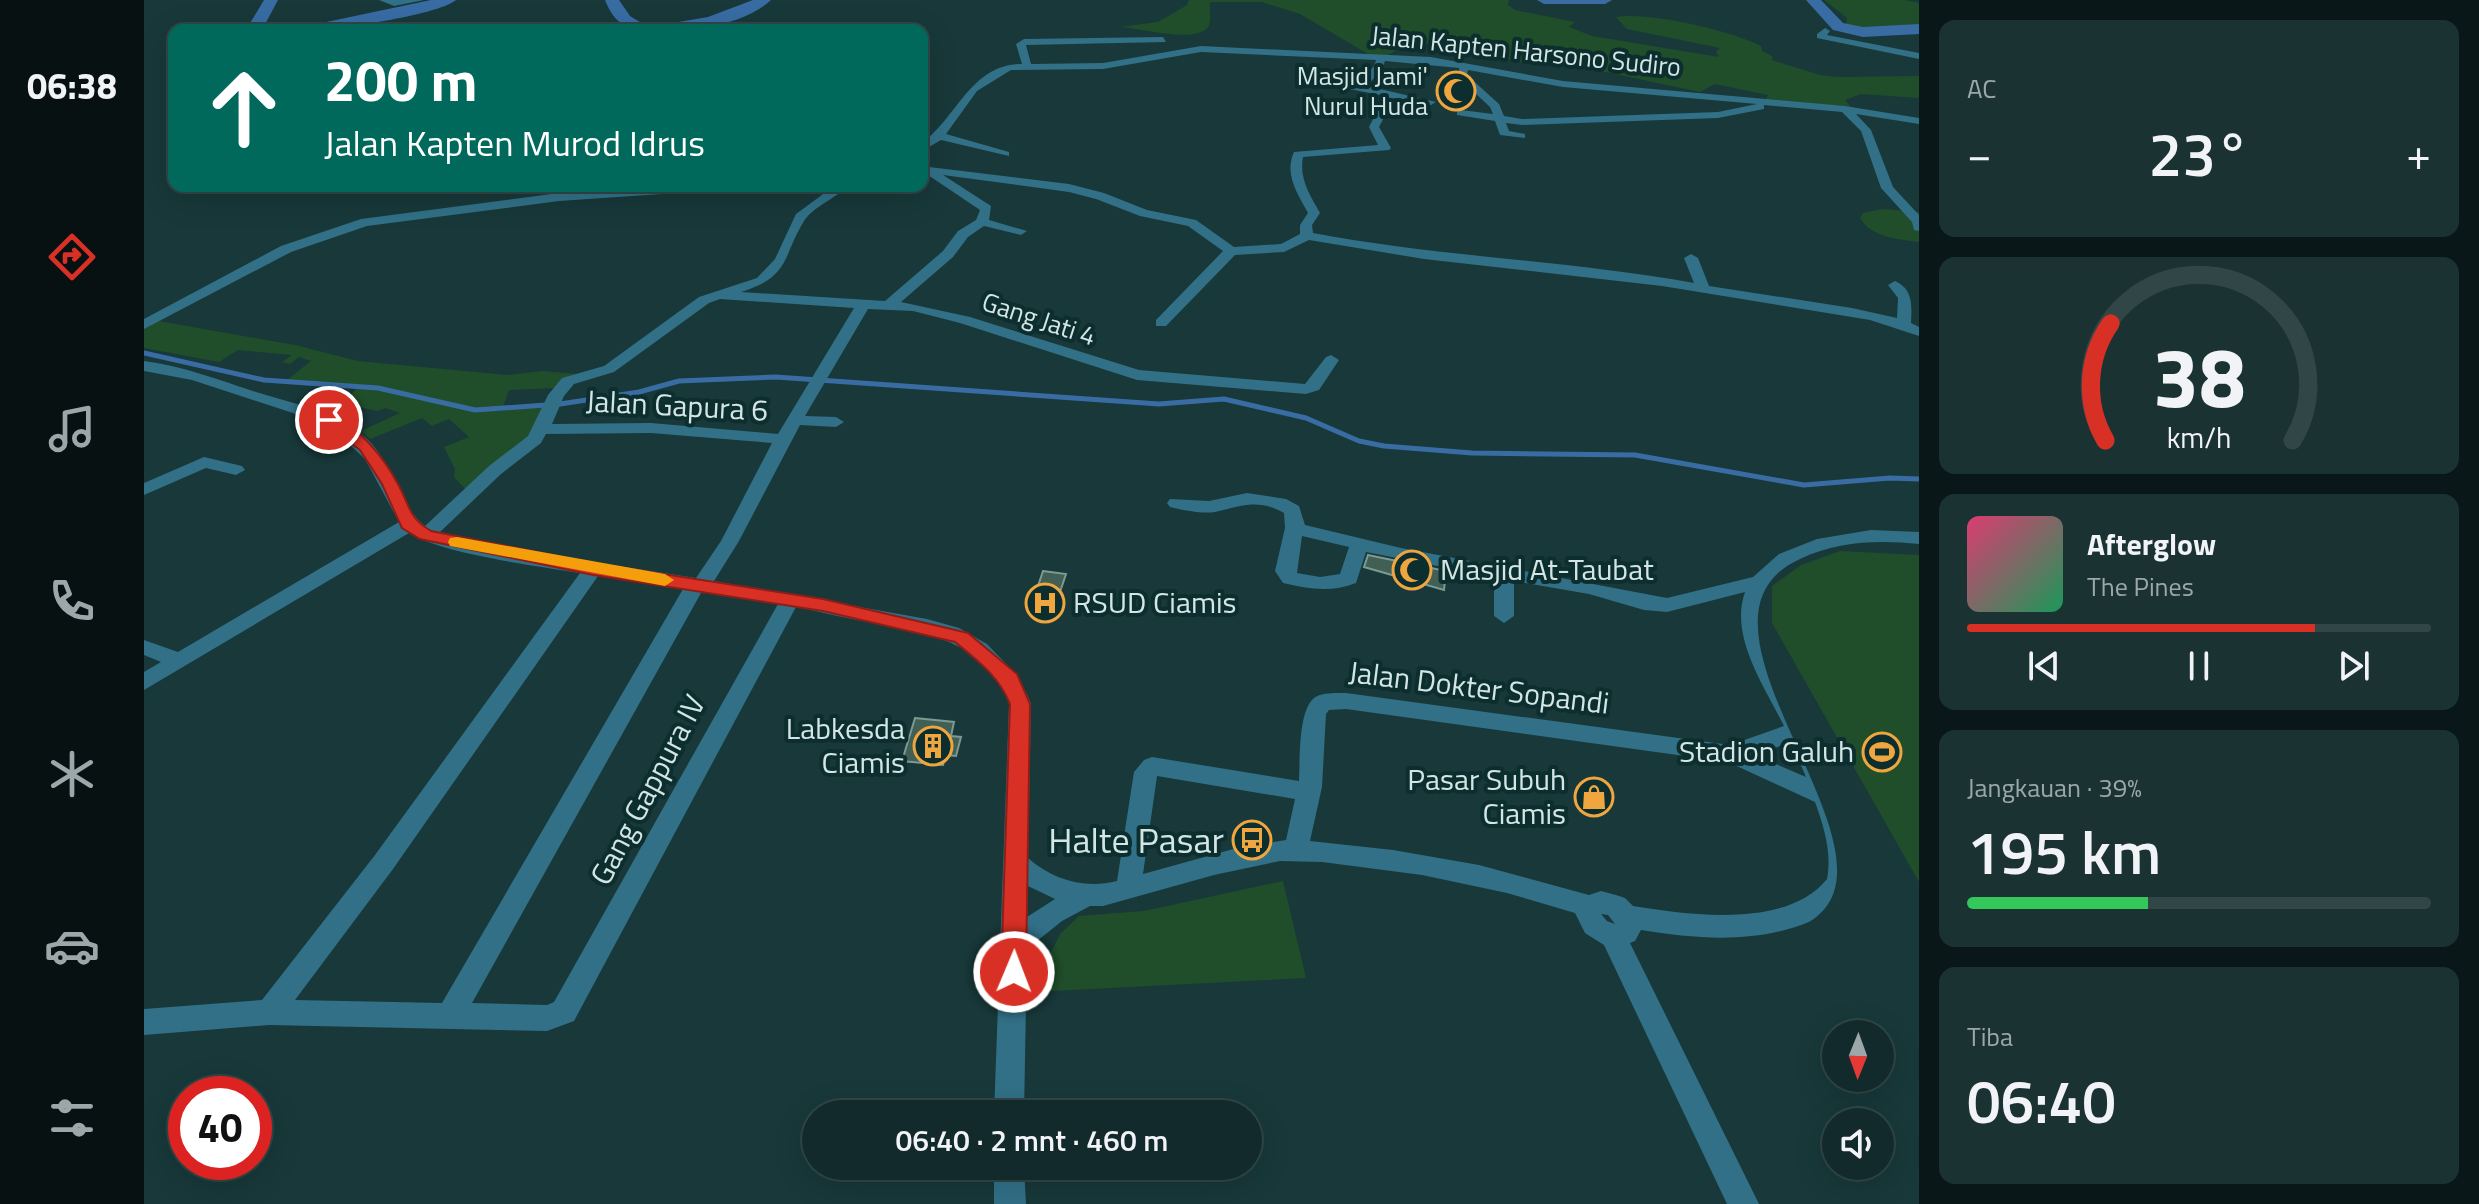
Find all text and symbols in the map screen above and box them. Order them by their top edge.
street label: Jalan Kapten Harsono Sudiro [1369,15,1683,86]
text: 200 m [324,38,477,123]
icon: ahead [192,56,296,160]
place label: Masjid Jami' Nurul Huda [1297,56,1428,125]
text: 06:38 [27,58,117,113]
text: AC [1967,69,1996,108]
mosque icon: Masjid Jami' Nurul Huda [1435,70,1477,112]
text: 23° [2149,108,2249,199]
text: Jalan Kapten Murod Idrus [324,115,705,170]
text: − [1967,120,1992,187]
text: + [2406,120,2431,187]
icon: directions [44,229,100,285]
street label: Gang Jati 4 [977,282,1101,355]
text: 38 [2152,313,2246,439]
street label: Jalan Gapura 6 [585,377,769,433]
pin [295,386,363,454]
icon: arrive [307,398,351,442]
icon: music [44,401,100,457]
text: km/h [2167,416,2231,459]
text: Afterglow [2087,521,2216,567]
place label: Masjid At-Taubat [1440,546,1654,592]
mosque icon: Masjid At-Taubat [1391,549,1433,591]
text: The Pines [2087,567,2194,606]
icon: phone [44,573,100,629]
place label: RSUD Ciamis [1073,579,1237,625]
hospital icon: RSUD Ciamis [1024,582,1066,624]
icon: previous [2022,644,2066,688]
icon: pause [2177,644,2221,688]
icon: next [2332,644,2376,688]
street label: Jalan Dokter Sopandi [1346,648,1612,726]
street label: Gang Gappura IV [578,686,717,893]
place label: Labkesda Ciamis [786,705,905,785]
building icon: Labkesda Ciamis [912,725,954,767]
place label: Stadion Galuh [1679,728,1854,774]
sports icon: Stadion Galuh [1861,731,1903,773]
icon: climate [44,746,100,802]
place label: Pasar Subuh Ciamis [1407,756,1566,836]
text: Jangkauan · 39% [1967,768,2142,807]
shop icon: Pasar Subuh Ciamis [1573,776,1615,818]
text: 195 km [1967,806,2161,897]
place label: Halte Pasar [1048,812,1224,867]
bus stop icon: Halte Pasar [1231,819,1273,861]
icon: car [44,918,100,974]
position arrow [972,930,1056,1014]
text: Tiba [1967,1017,2013,1056]
north arrow [1822,1020,1894,1092]
map controls [1822,1020,1894,1180]
text: 06:40 [1967,1055,2116,1146]
speed limit sign: 40 [168,1076,272,1180]
icon: filters [44,1090,100,1146]
button: sound [1822,1108,1894,1180]
text: 06:40 · 2 mnt · 460 m [896,1117,1168,1163]

